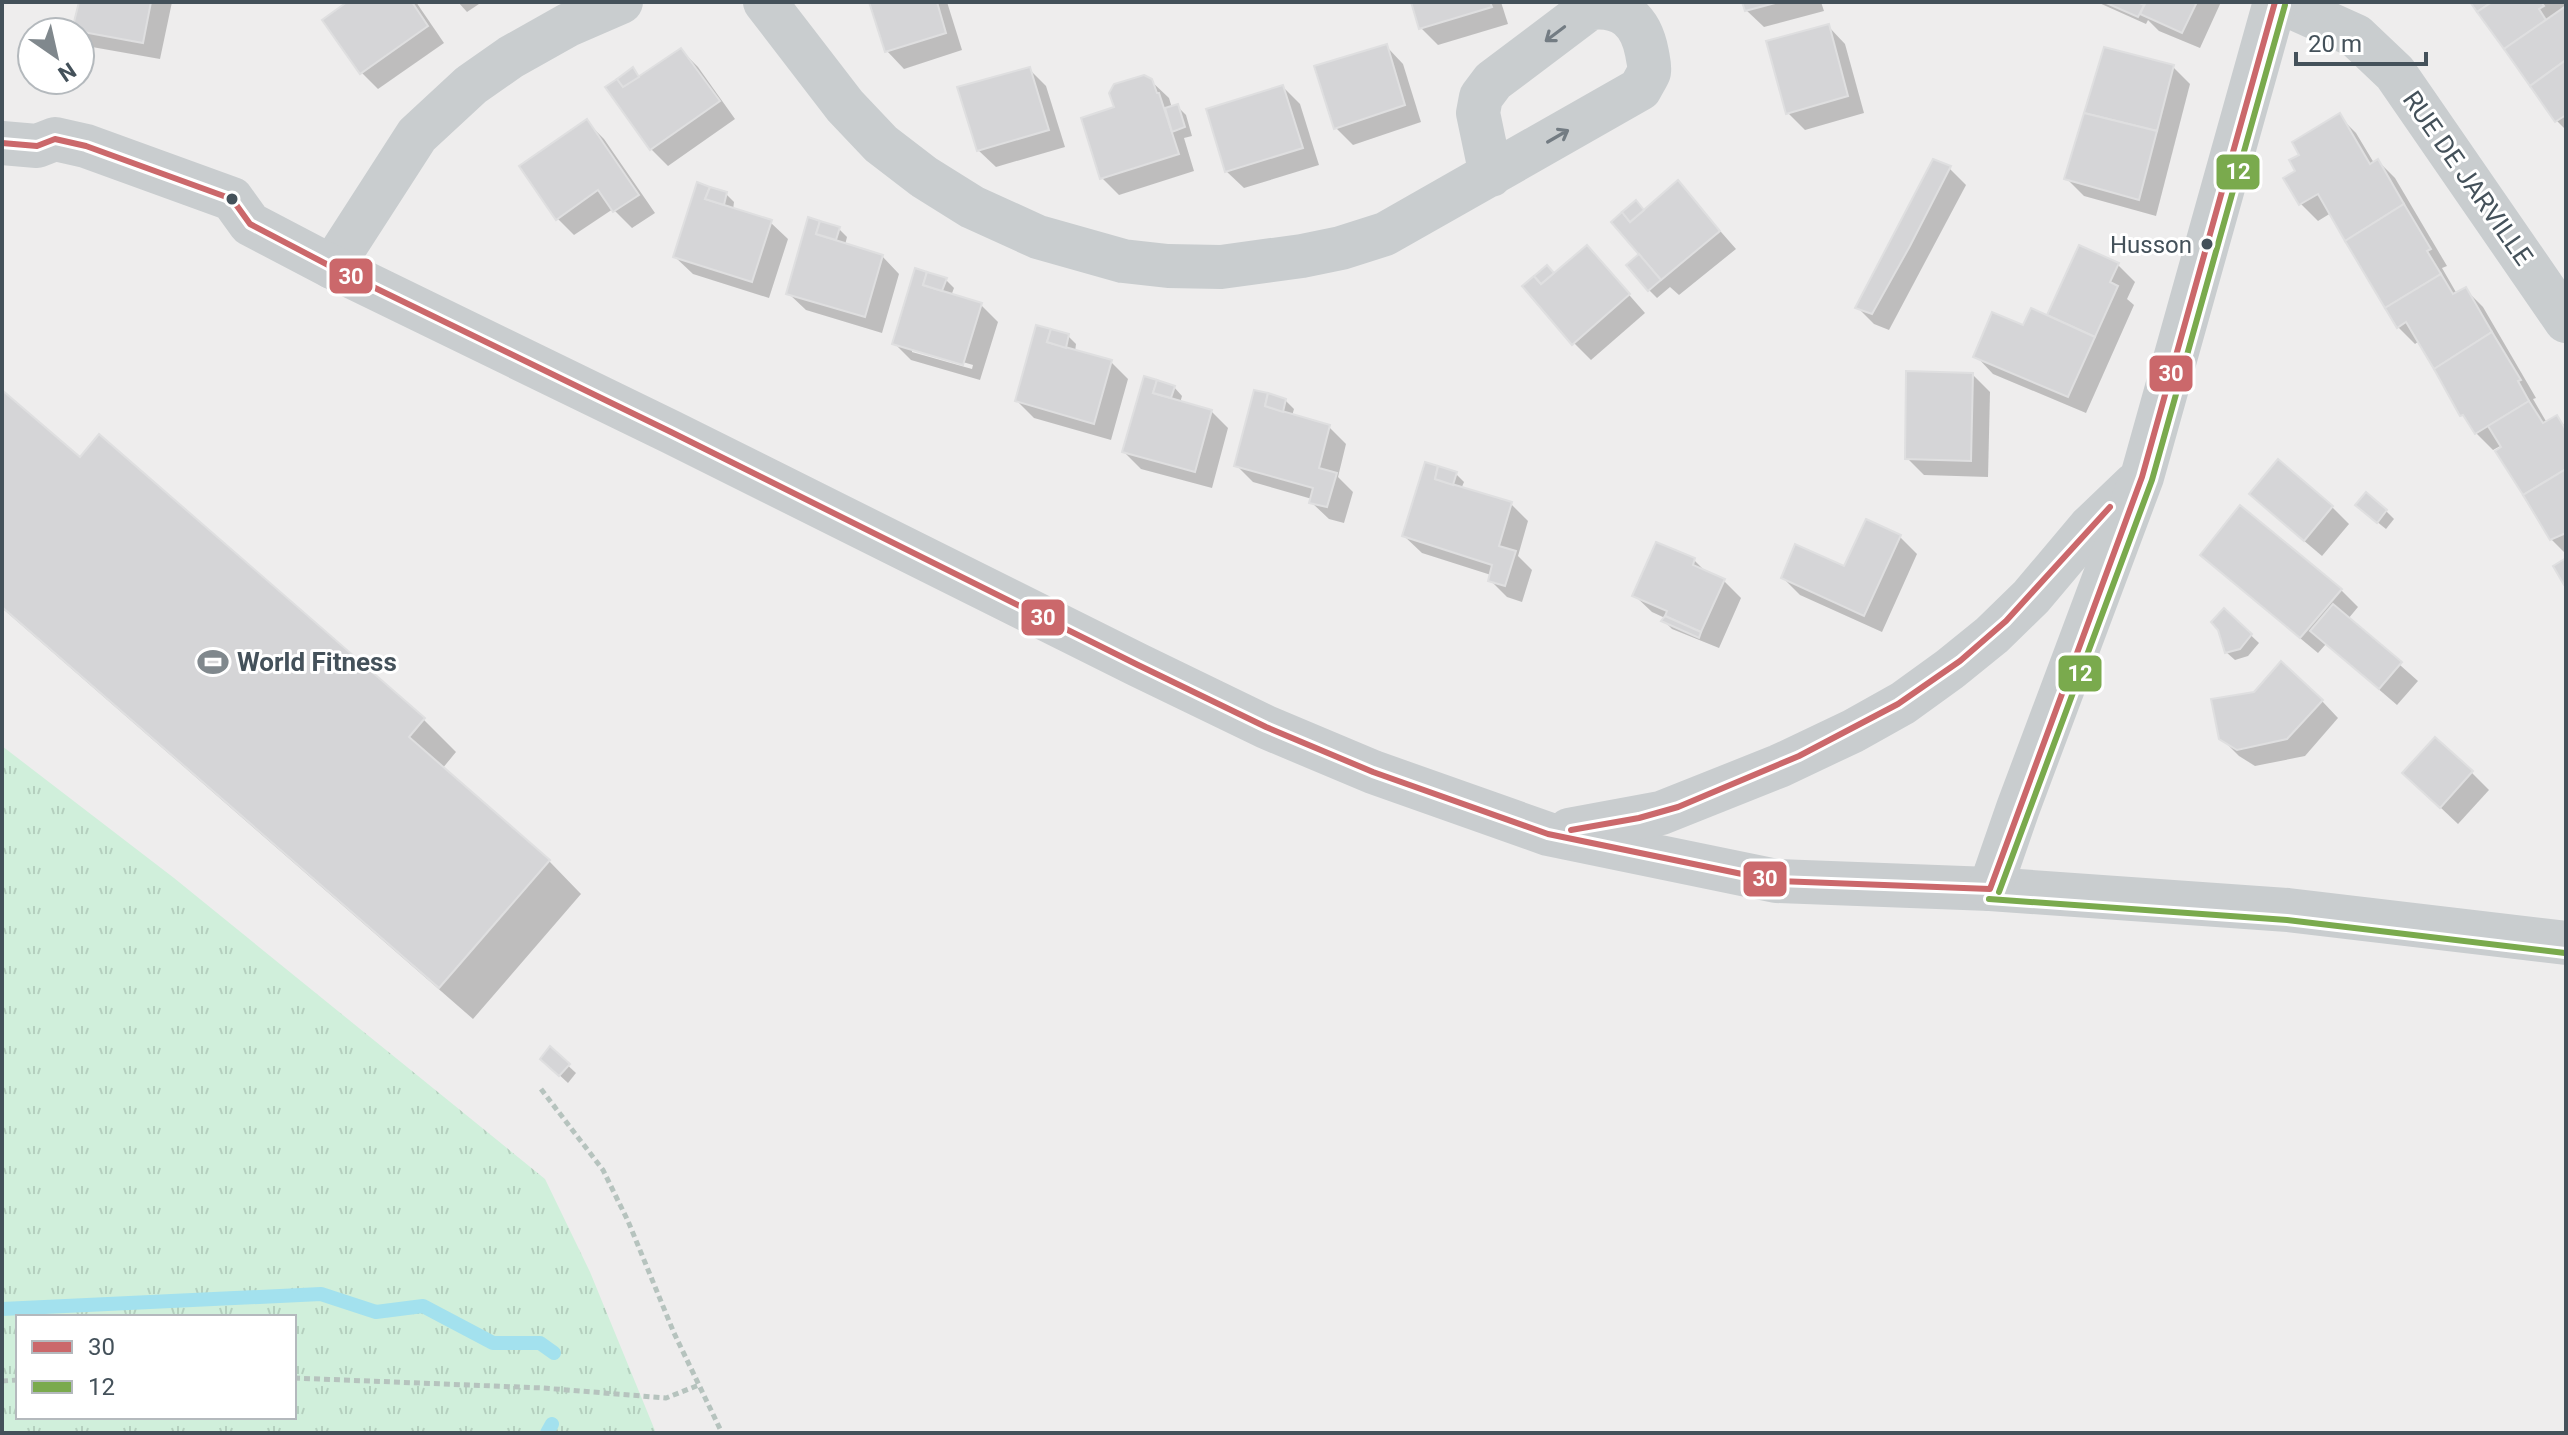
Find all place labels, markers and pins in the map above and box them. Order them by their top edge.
unlabelled marker [224,191,240,207]
place label: Husson [2110,231,2192,259]
marker: Husson [2199,236,2215,252]
sports icon: World Fitness [196,645,230,679]
place label: World Fitness [237,647,397,677]

